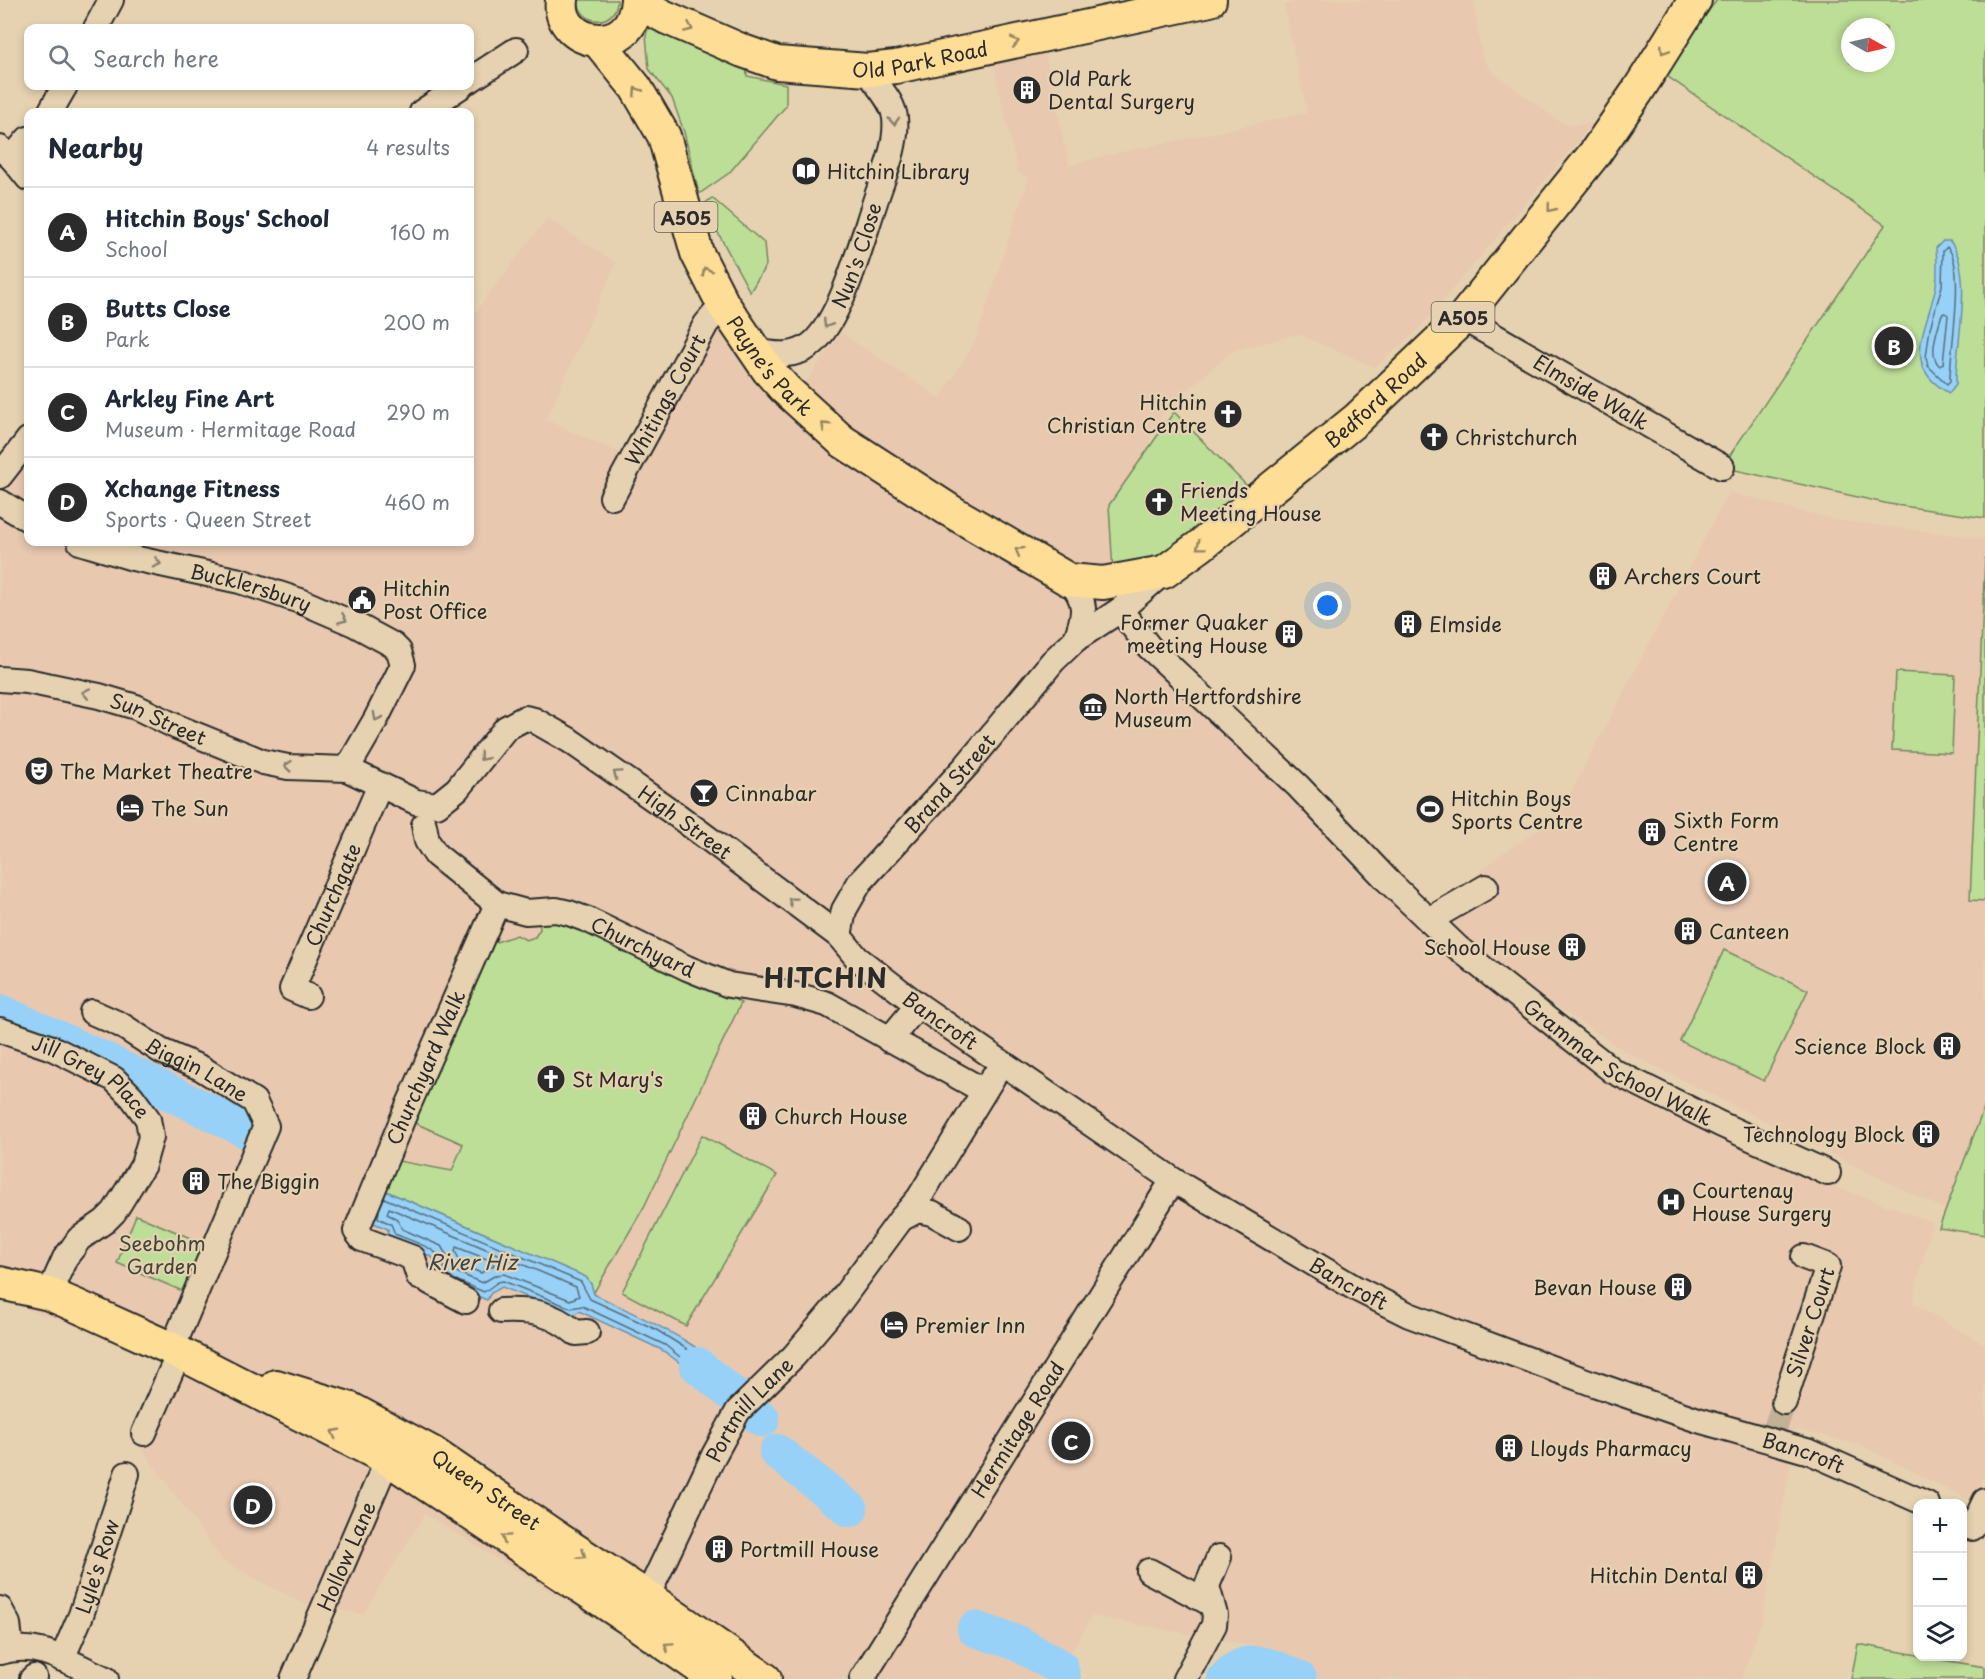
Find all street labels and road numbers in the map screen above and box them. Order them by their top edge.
street label: Old Park Road [851,33,990,85]
street label: Nun's Close [824,199,889,313]
road number: A505 [654,202,718,232]
road number: A505 [1432,302,1494,332]
street label: Payne's Park [720,309,820,423]
street label: Whitings Court [617,328,713,471]
street label: Bedford Road [1318,345,1433,455]
street label: Elmside Walk [1528,347,1655,437]
street label: Bucklersbury [187,556,317,619]
street label: Sun Street [106,685,211,752]
street label: Brand Street [897,727,1002,840]
street label: High Street [632,778,738,866]
street label: Churchgate [297,838,368,951]
street label: Churchyard [586,909,699,985]
street label: Bancroft [896,984,984,1057]
street label: Churchyard Walk [378,985,472,1150]
street label: Grammar School Walk [1517,991,1718,1133]
street label: Jill Grey Place [28,1027,158,1125]
street label: Biggin Lane [140,1030,254,1109]
street label: Bancroft [1304,1249,1393,1317]
street label: Silver Court [1778,1263,1842,1381]
street label: Portmill Lane [698,1350,800,1467]
street label: Hermitage Road [964,1355,1071,1504]
street label: Bancroft [1759,1424,1850,1481]
street label: Queen Street [425,1442,547,1538]
street label: Hollow Lane [309,1496,383,1616]
street label: Lyle's Row [67,1515,126,1617]

